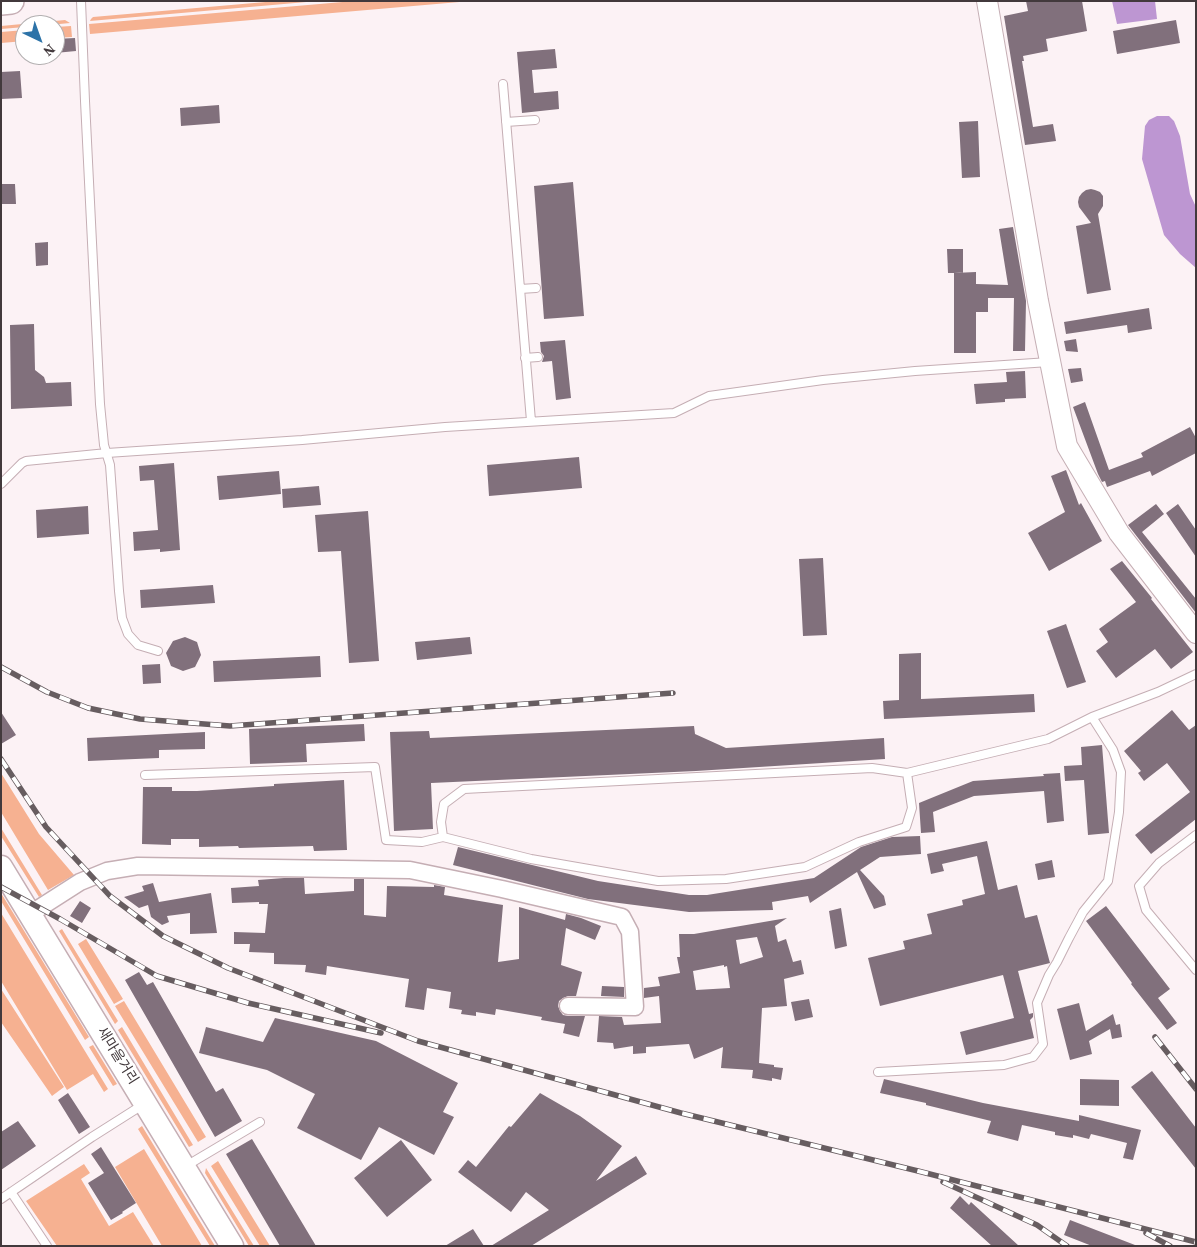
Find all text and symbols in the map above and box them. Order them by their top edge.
north arrow [15,15,65,65]
text: N [39,40,60,61]
street label: 새마을거리 [93,1024,141,1088]

